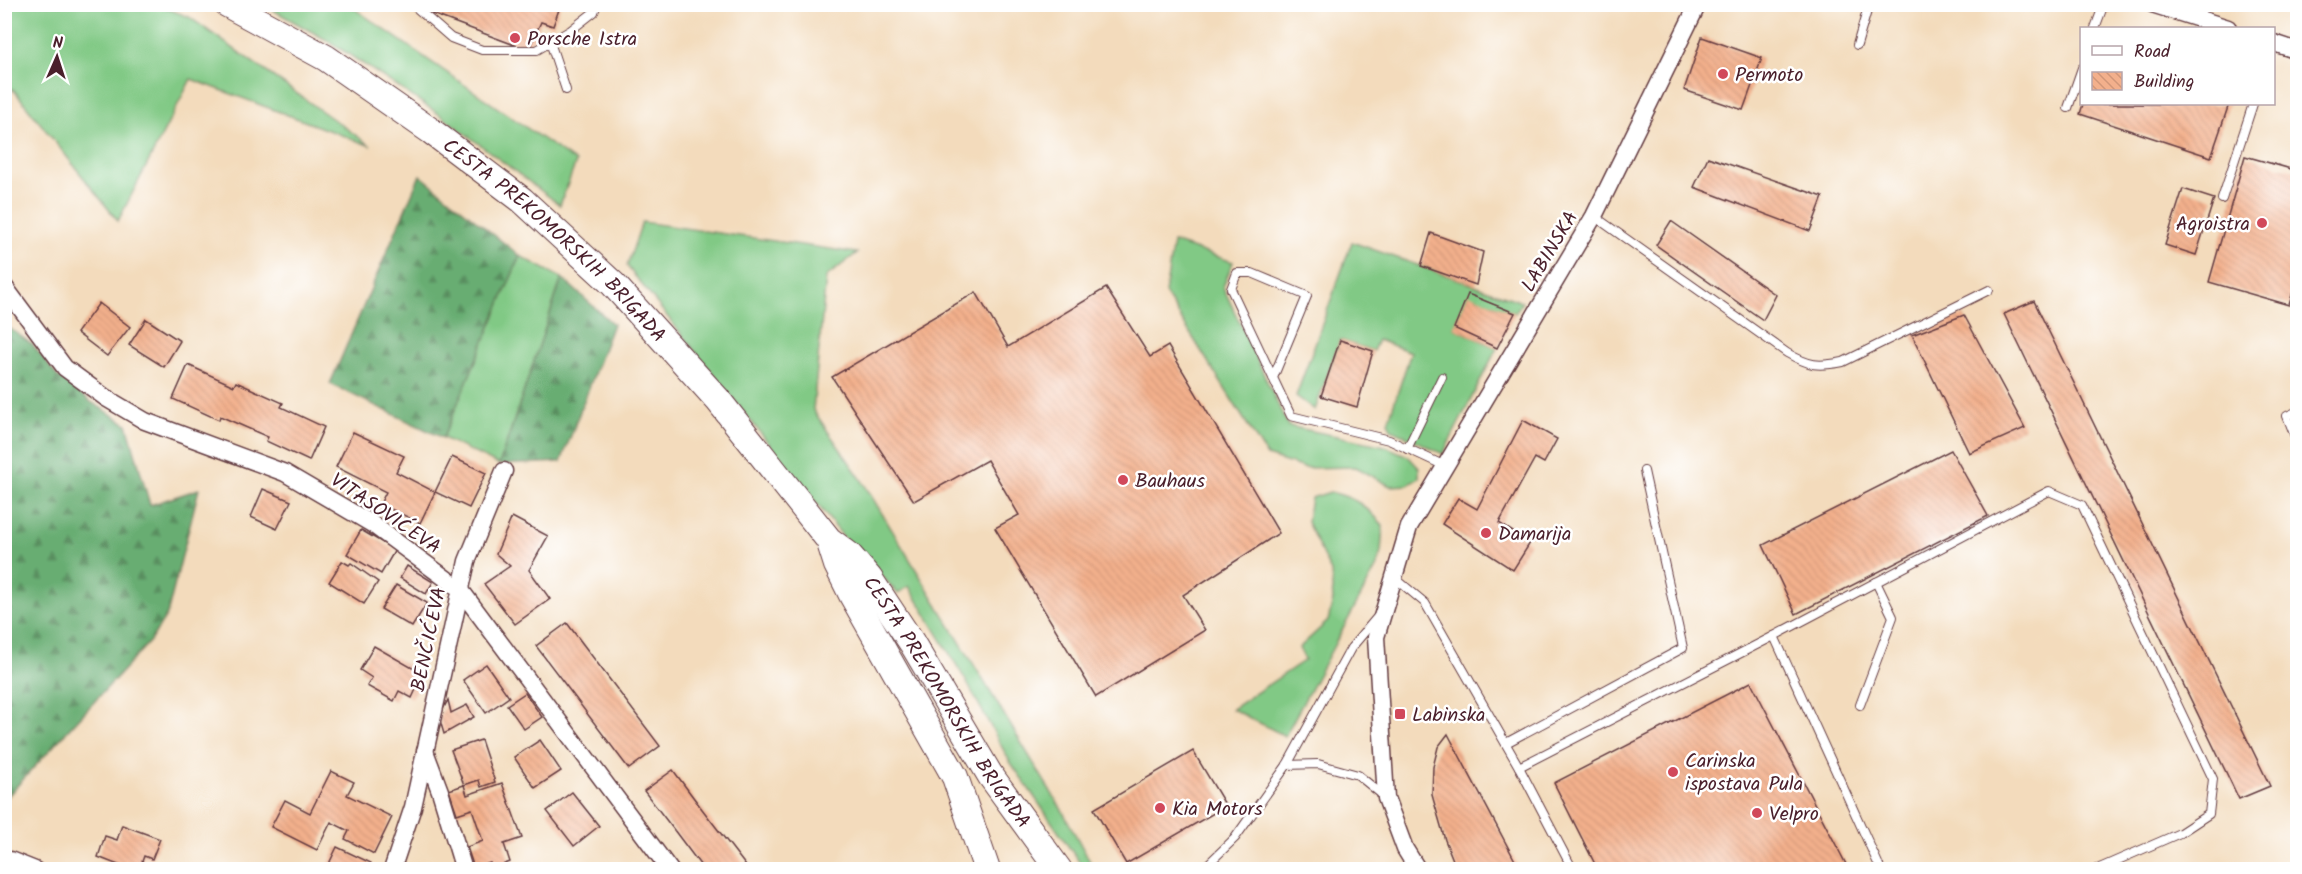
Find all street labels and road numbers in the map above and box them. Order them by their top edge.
street label: CESTA PREKOMORSKIH BRIGADA [435,131,673,351]
street label: LABINSKA [1514,205,1588,299]
street label: VITASOVIĆEVA [323,466,447,564]
street label: CESTA PREKOMORSKIH BRIGADA [854,570,1038,836]
street label: BENČIĆEVA [403,584,457,695]

